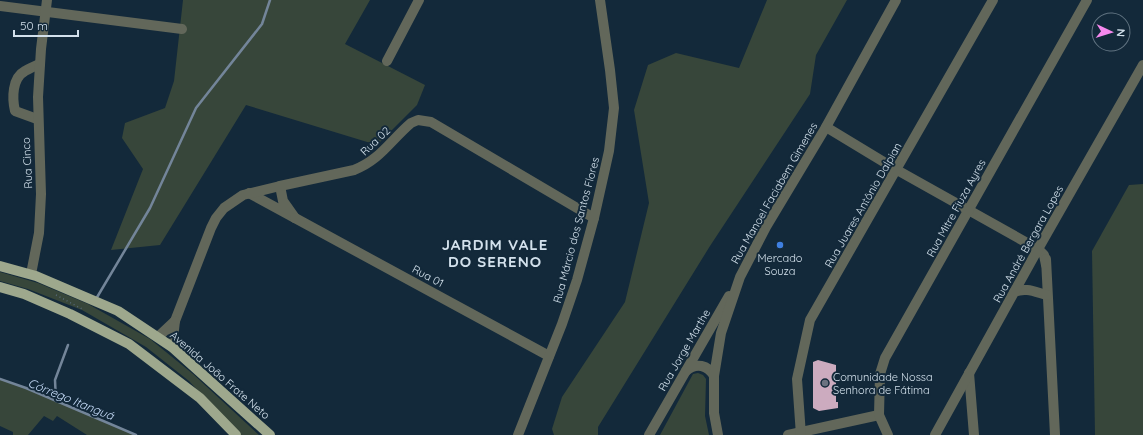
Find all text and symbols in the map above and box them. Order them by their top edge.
scale bar [14,12,78,38]
north arrow [1091,12,1131,52]
text: 50 m [20,18,48,33]
text: N [1114,28,1128,37]
street label: Rua Manoel Faciabem Gimenes [728,120,820,266]
street label: Rua 02 [357,124,393,158]
street label: Rua Cinco [19,137,35,189]
street label: Rua Juares Antônio Dalpian [821,140,905,270]
street label: Rua Márcio dos Santos Flores [550,156,602,304]
street label: Rua Mitre Fiuza Ayres [923,157,989,259]
street label: Rua André Bergara Lopes [990,183,1066,305]
district label: JARDIM VALE DO SERENO [442,235,548,271]
marker: Mercado Souza [775,240,785,250]
place label: Mercado Souza [758,251,803,278]
street label: Rua 01 [410,262,446,290]
street label: Rua Jorge Marthe [655,307,713,393]
street label: Avenida João Frate Neto [167,328,273,422]
place label: Comunidade Nossa Senhora de Fátima [833,370,933,397]
water label: Córrego Itanguá [26,375,117,423]
marker: Comunidade Nossa Senhora de Fátima [820,378,830,388]

